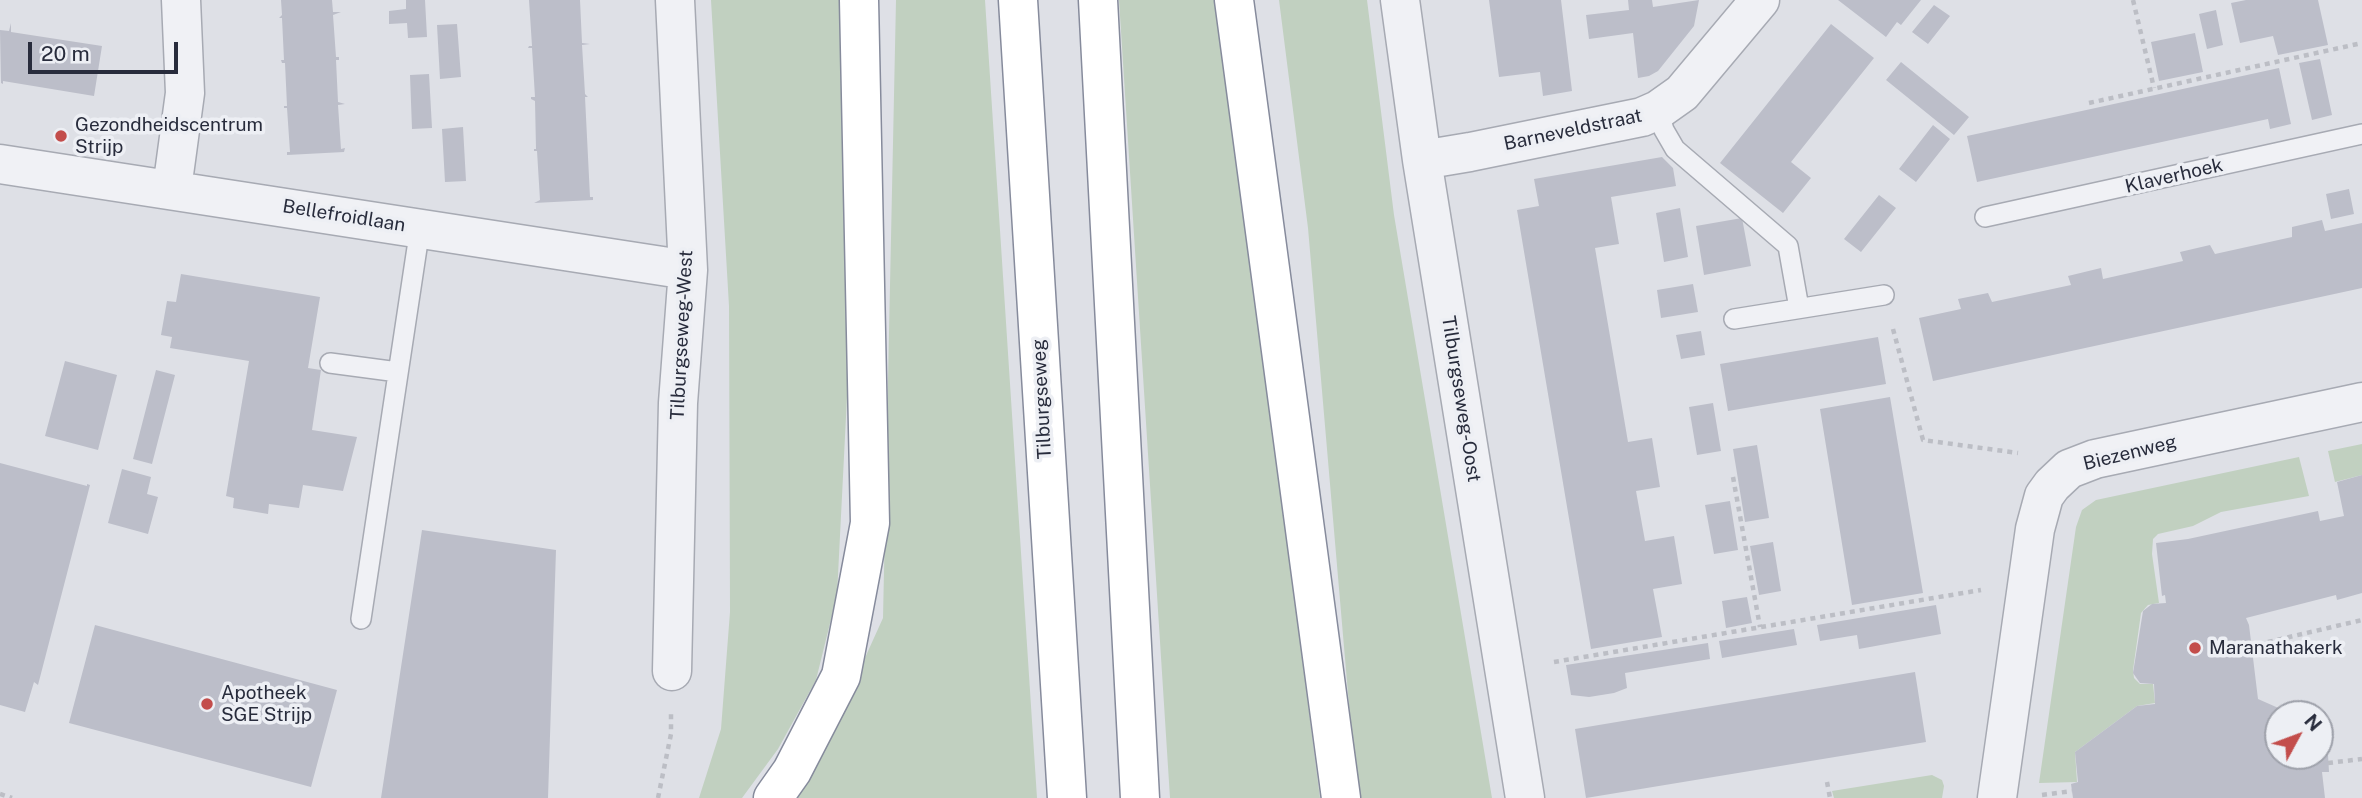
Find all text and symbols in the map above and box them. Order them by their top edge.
scale bar [32,28,182,72]
text: 20 m [41,41,90,66]
street label: Barneveldstraat [1502,104,1644,156]
place label: Gezondheidscentrum Strijp [75,114,263,158]
marker: Gezondheidscentrum Strijp [53,128,69,144]
street label: Klaverhoek [2123,154,2225,198]
street label: Bellefroidlaan [281,195,407,237]
street label: Tilburgseweg-West [666,250,698,420]
street label: Tilburgseweg-Oost [1437,314,1485,484]
street label: Tilburgseweg [1027,338,1057,460]
street label: Biezenweg [2081,430,2179,476]
place label: Maranathakerk [2209,637,2343,659]
marker: Maranathakerk [2187,640,2203,656]
place label: Apotheek SGE Strijp [221,682,312,726]
marker: Apotheek SGE Strijp [199,696,215,712]
north arrow [2264,700,2334,770]
text: N [2300,710,2327,735]

